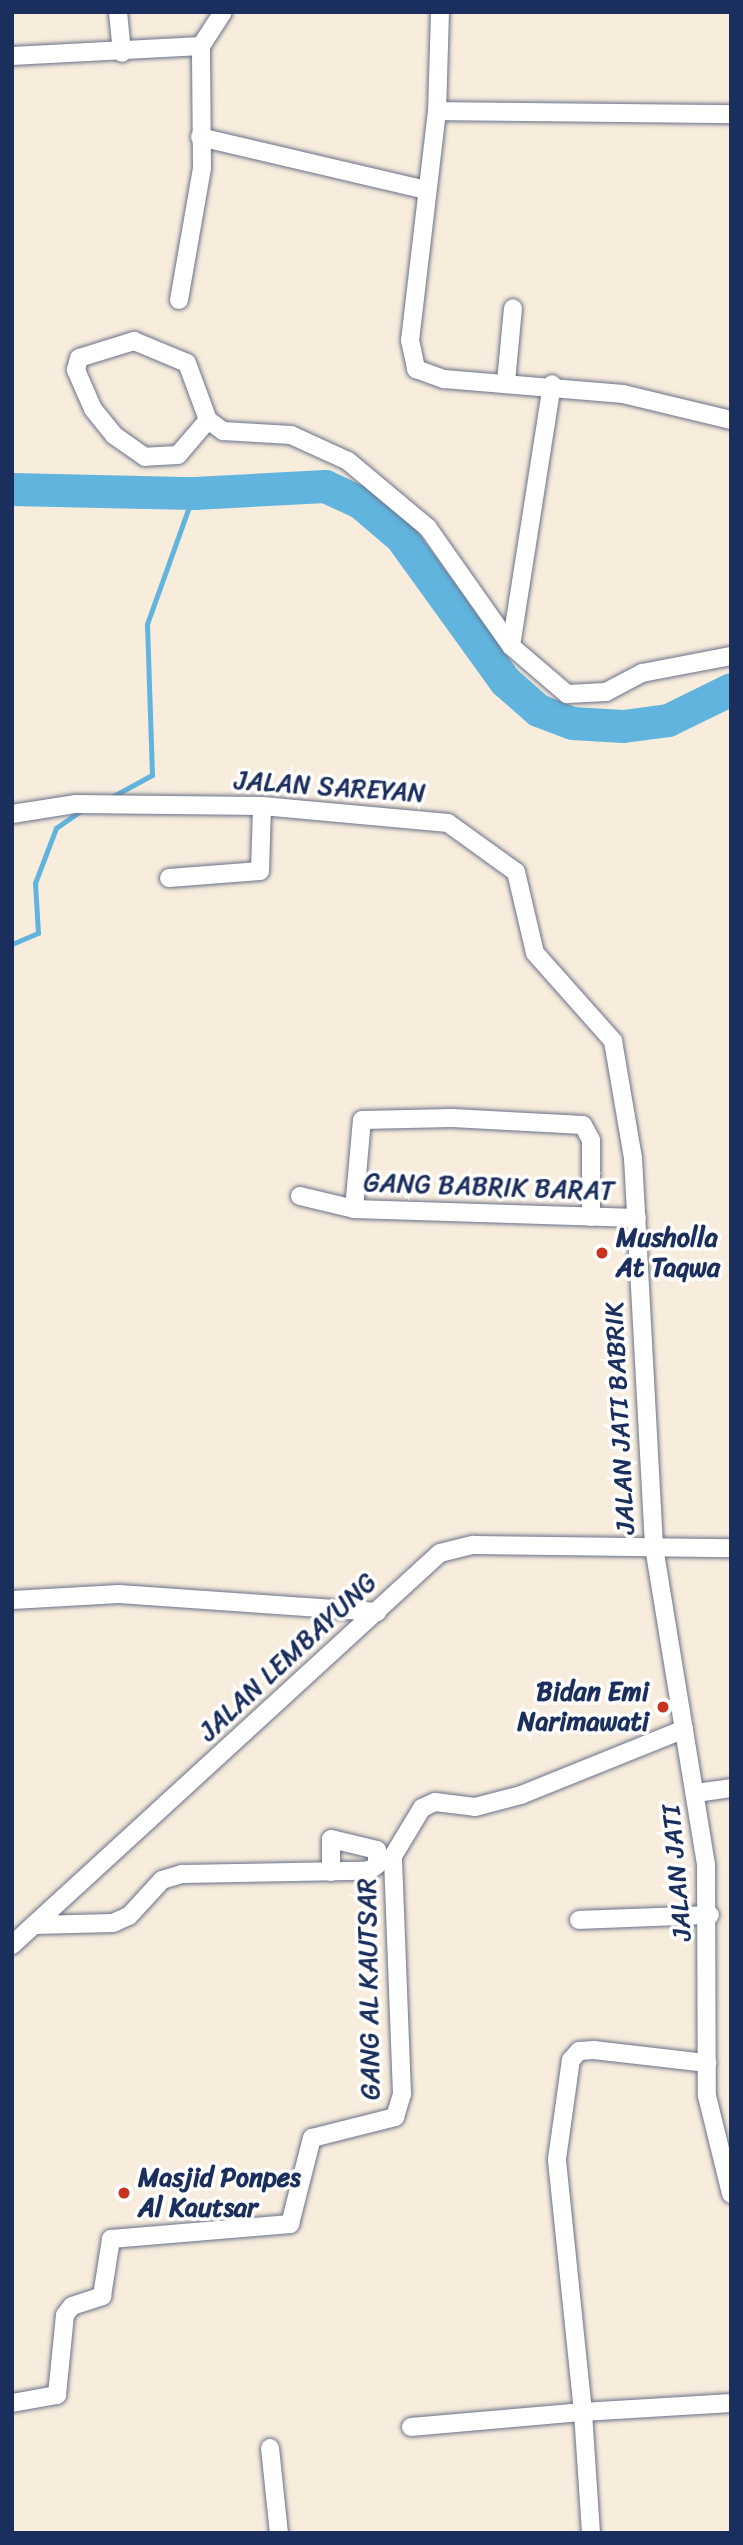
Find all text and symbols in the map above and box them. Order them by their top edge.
street label: JALAN SAREYAN [233,765,427,809]
street label: GANG BABRIK BARAT [364,1167,614,1207]
place label: Musholla At Taqwa [616,1222,720,1284]
marker: Musholla At Taqwa [594,1245,610,1261]
street label: JALAN JATI BABRIK [598,1302,642,1534]
street label: JALAN LEMBAYUNG [193,1567,383,1747]
place label: Bidan Emi Narimawati [518,1676,649,1738]
marker: Bidan Emi Narimawati [655,1699,671,1715]
street label: JALAN JATI [656,1805,698,1941]
street label: GANG AL KAUTSAR [351,1878,387,2100]
place label: Masjid Ponpes Al Kautsar [138,2162,301,2224]
marker: Masjid Ponpes Al Kautsar [116,2185,132,2201]

